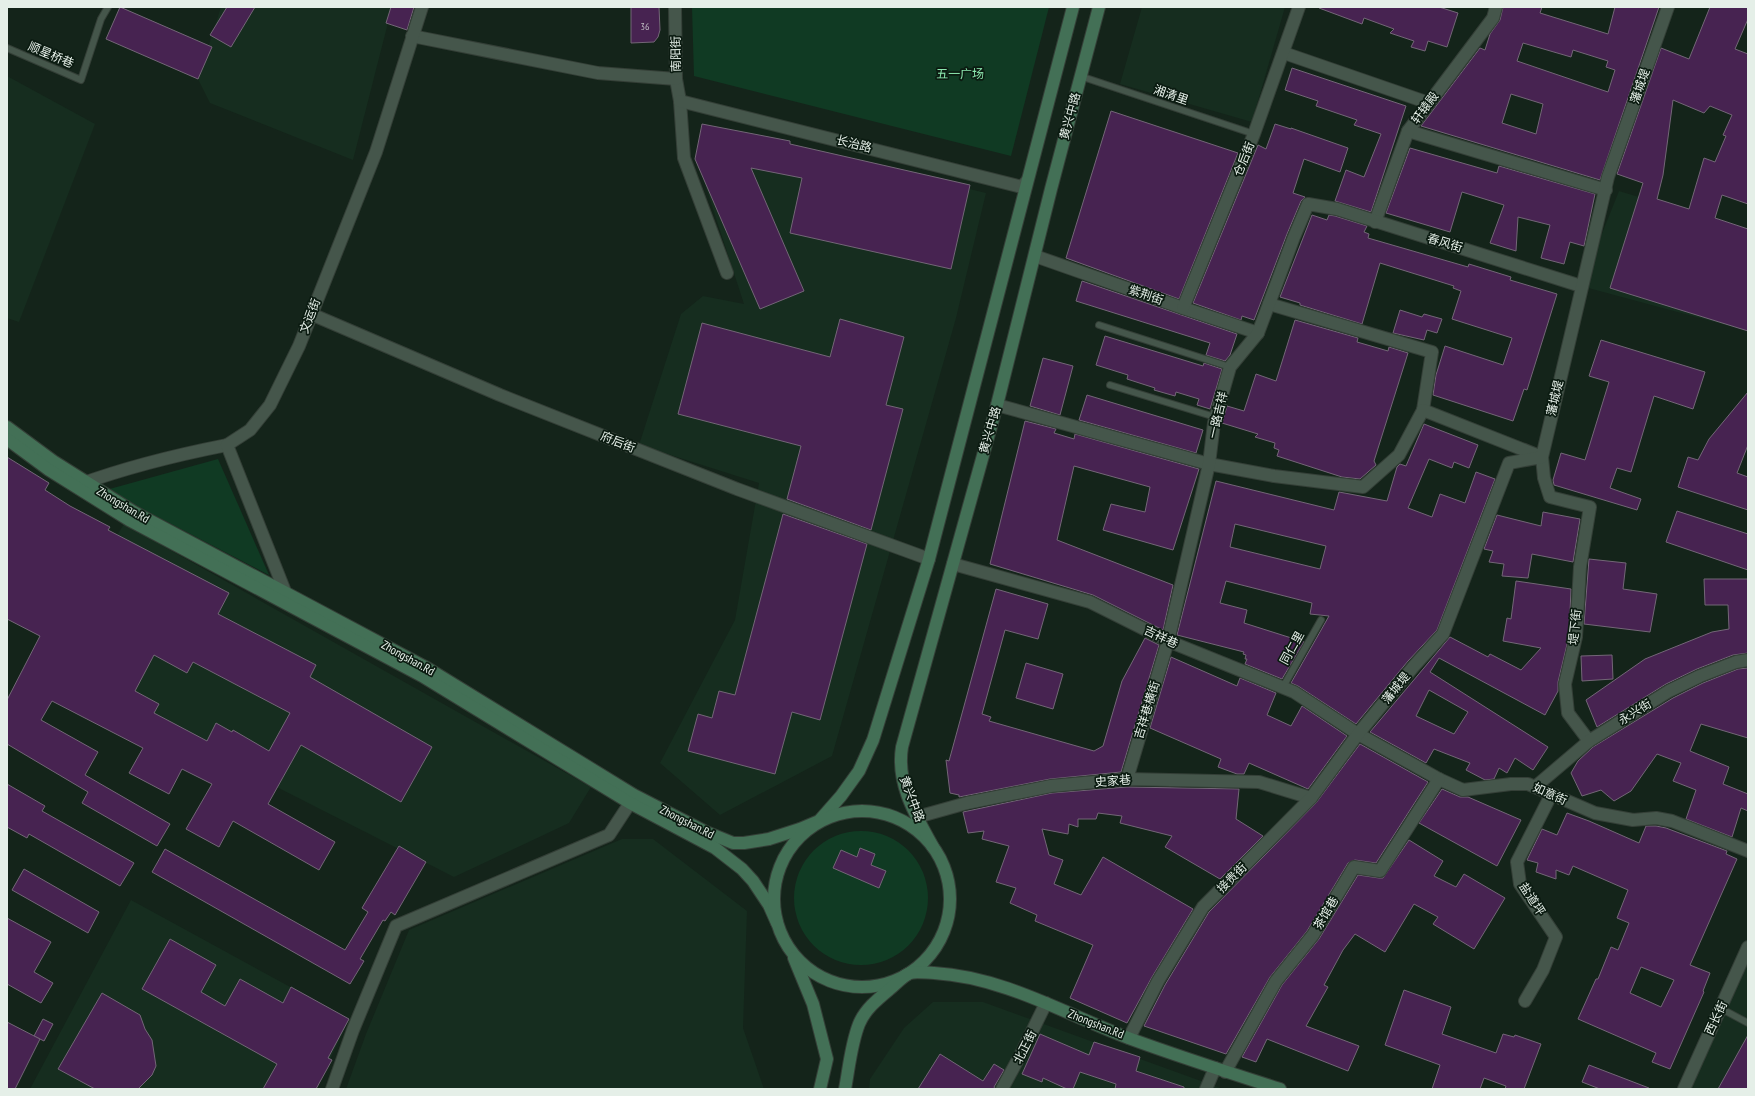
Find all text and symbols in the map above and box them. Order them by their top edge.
house number: 36 [641,20,650,33]
street label: 南阳街 [668,36,683,72]
street label: 顺星桥巷 [26,38,76,71]
park label: 五一广场 [936,66,984,81]
street label: 藩城堤 [1627,66,1652,105]
street label: 湘清里 [1152,82,1191,107]
street label: 轩辕殿 [1408,89,1441,127]
street label: 黄兴中路 [1056,91,1083,141]
street label: 长治路 [835,132,873,155]
street label: 仓后街 [1230,139,1257,178]
street label: 春风街 [1426,230,1465,255]
street label: 紫荆街 [1127,282,1166,307]
street label: 文运街 [296,296,323,335]
street label: 藩城堤 [1543,379,1566,417]
street label: 一路吉祥 [1205,390,1230,440]
street label: 黄兴中路 [976,405,1003,455]
street label: 府后街 [599,428,638,455]
street label: Zhongshan.Rd [94,483,152,526]
street label: 堤下街 [1565,608,1584,646]
street label: 吉祥巷 [1142,622,1181,651]
street label: 同仁里 [1276,628,1307,667]
street label: Zhongshan.Rd [379,637,438,678]
street label: 藩城堤 [1378,669,1413,706]
street label: 吉祥巷横街 [1131,679,1162,741]
street label: 永兴街 [1615,696,1654,727]
street label: 史家巷 [1094,772,1131,789]
street label: 黄兴中路 [897,774,928,824]
street label: 如意街 [1531,779,1570,808]
street label: Zhongshan.Rd [658,802,717,842]
street label: 接贵街 [1214,860,1250,896]
street label: 盐道坪 [1516,880,1549,918]
street label: 茶馆巷 [1310,893,1341,932]
street label: 西长街 [1701,998,1730,1037]
street label: Zhongshan.Rd [1066,1006,1126,1041]
street label: 北正街 [1010,1027,1039,1066]

